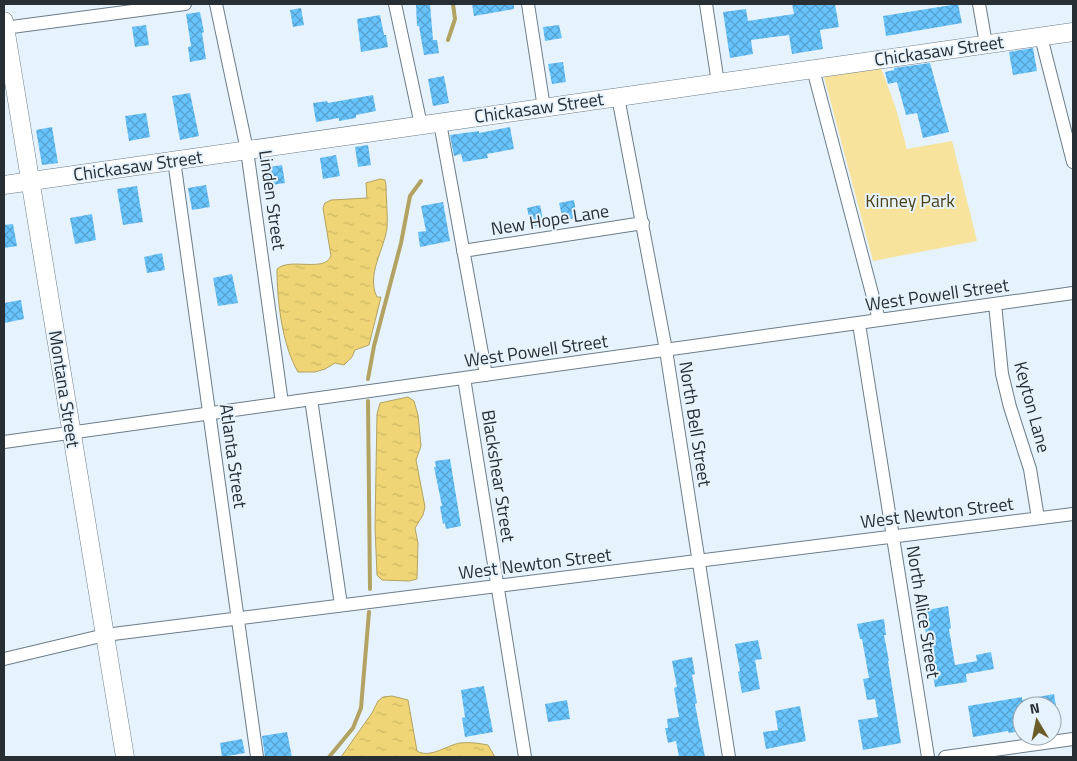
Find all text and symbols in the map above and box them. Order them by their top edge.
street label: Chickasaw Street [873,28,1006,73]
street label: Chickasaw Street [473,85,606,130]
street label: Chickasaw Street [72,143,205,188]
street label: Linden Street [252,148,293,252]
park label: Kinney Park [865,187,955,214]
street label: New Hope Lane [489,197,611,242]
street label: West Powell Street [863,271,1011,318]
street label: West Powell Street [462,327,610,374]
street label: Montana Street [42,328,87,450]
street label: Keyton Lane [1007,358,1058,455]
street label: North Bell Street [672,359,719,489]
street label: Atlanta Street [213,402,254,511]
street label: Blackshear Street [475,408,522,545]
street label: West Newton Street [859,490,1016,535]
street label: West Newton Street [457,541,614,586]
street label: North Alice Street [900,544,947,681]
north arrow [1012,696,1062,746]
text: N [1028,697,1041,719]

